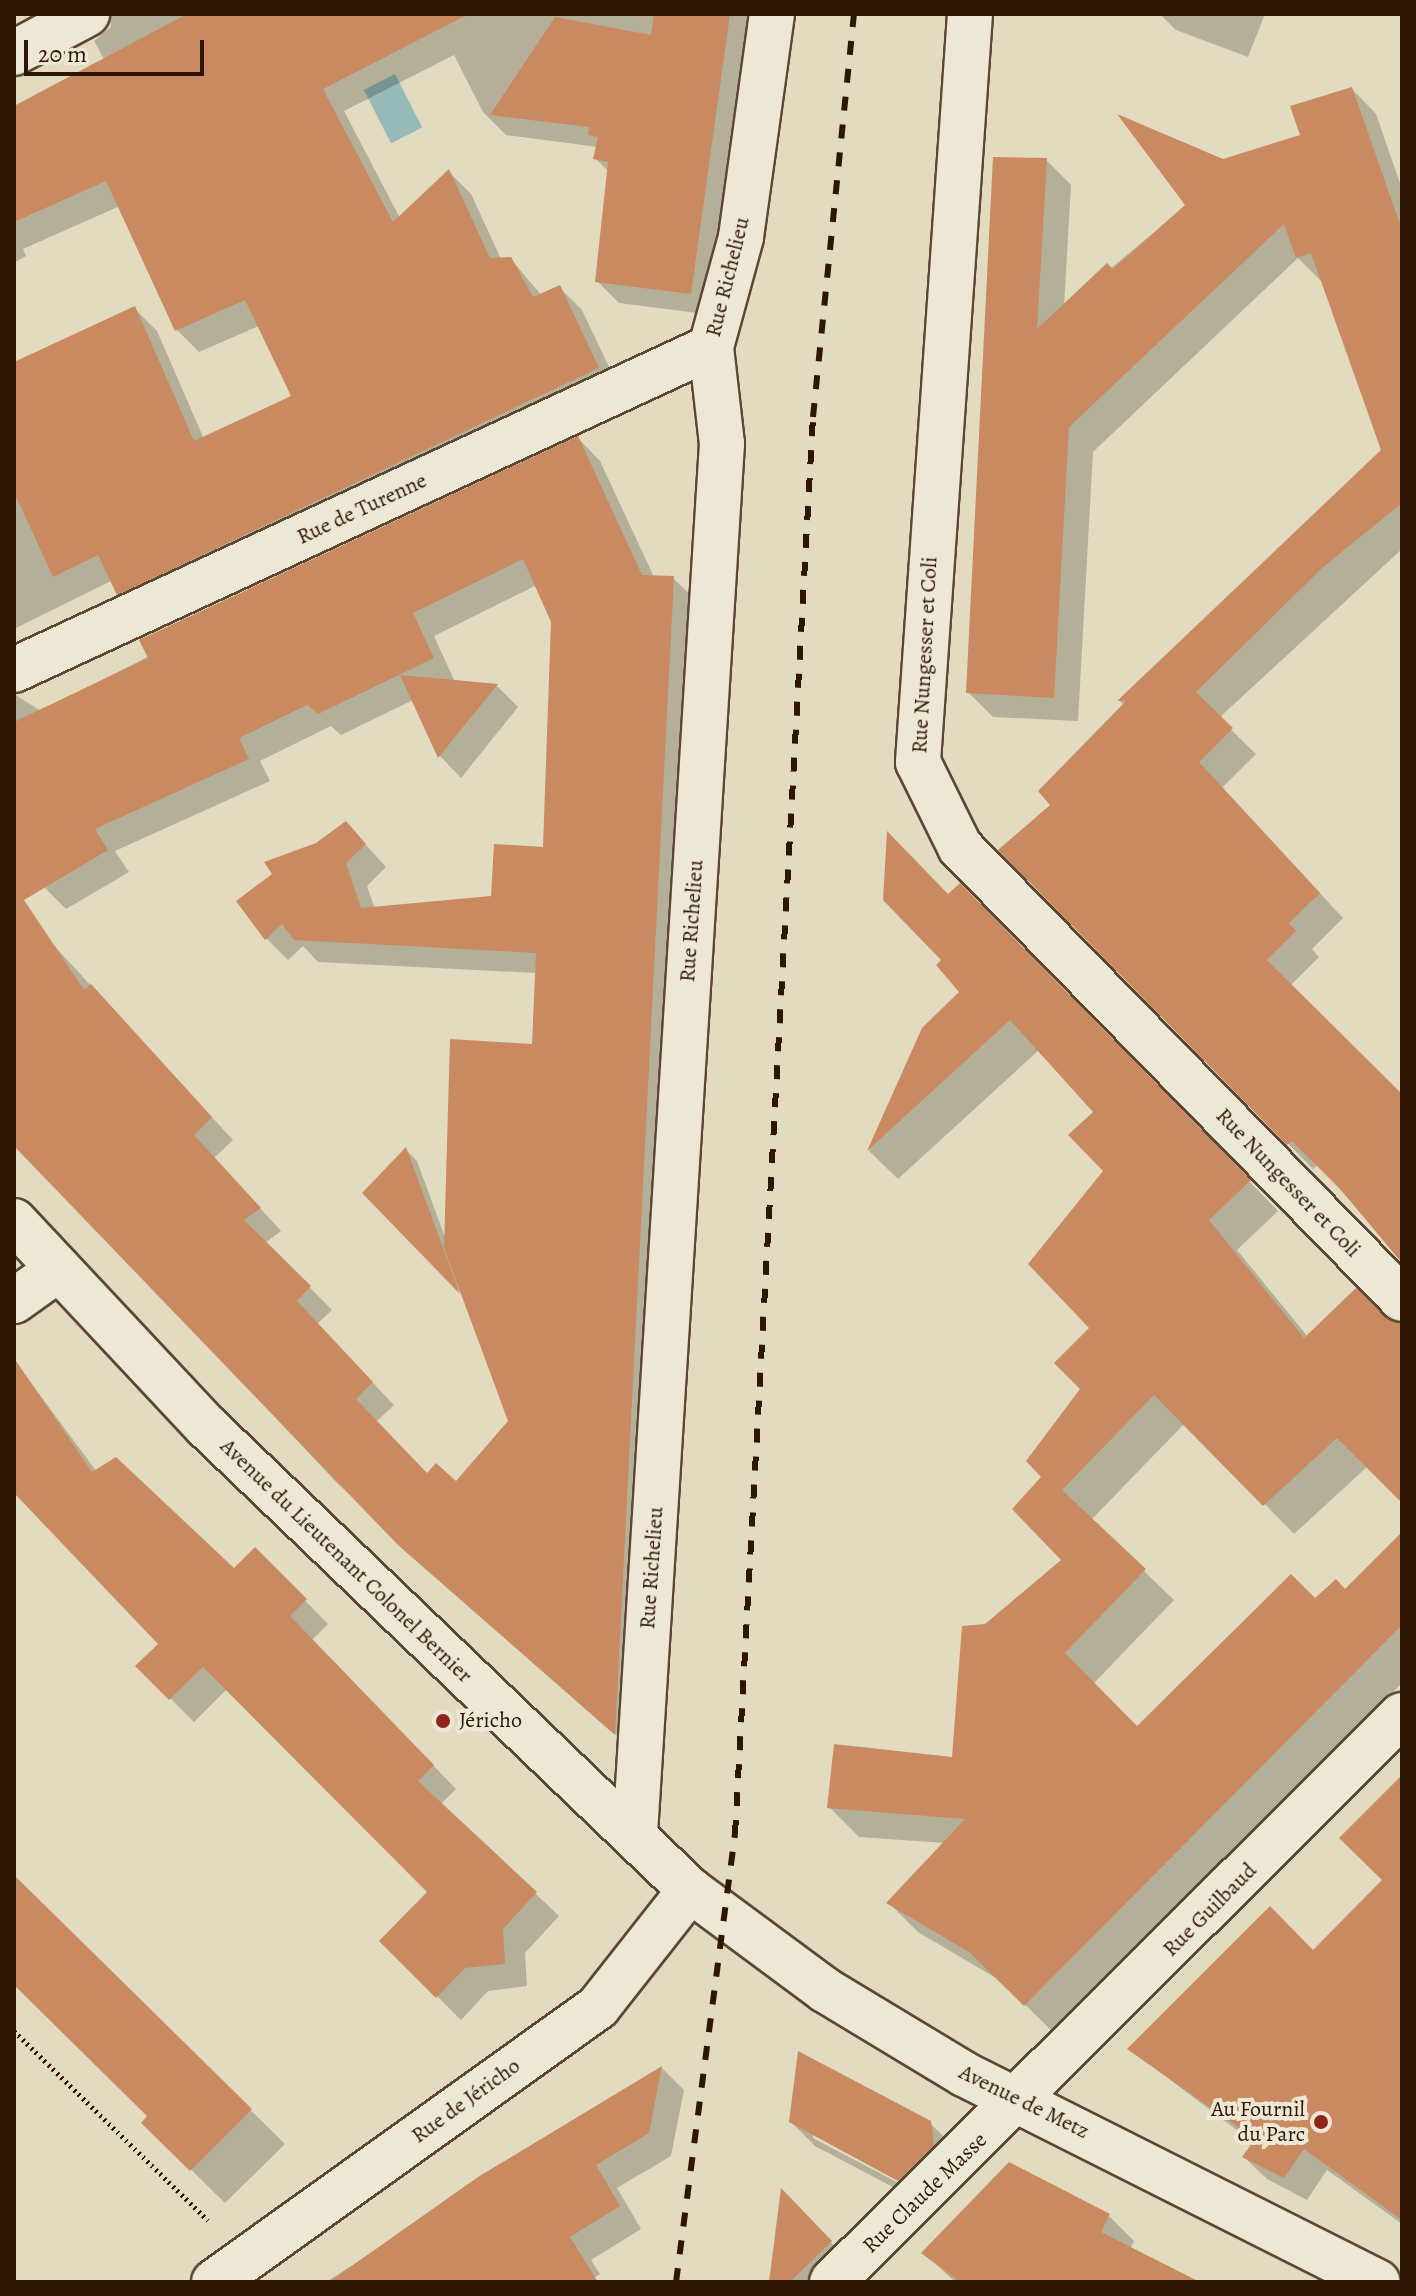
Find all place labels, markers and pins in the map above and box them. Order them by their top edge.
place label: Jéricho [459,1708,522,1734]
marker: Jéricho [434,1712,452,1730]
place label: Au Fournil du Parc [1211,2096,1305,2148]
marker: Au Fournil du Parc [1312,2113,1330,2131]

